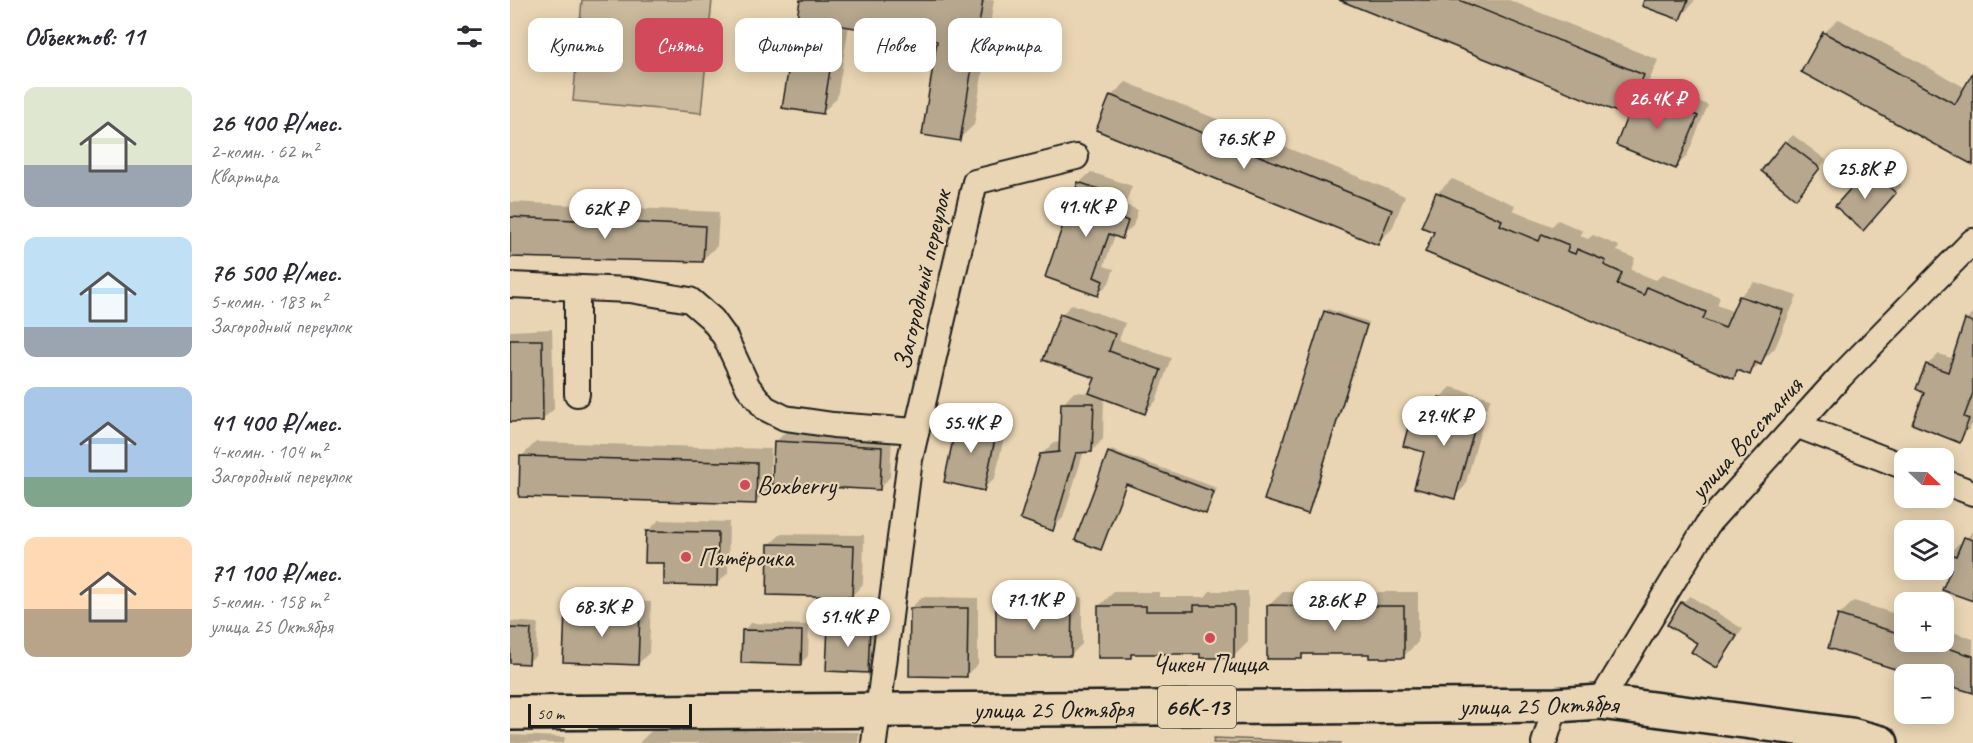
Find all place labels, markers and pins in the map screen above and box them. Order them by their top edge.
pin: 26.4K ₽ [1602,79,1712,130]
pin: 76.5K ₽ [1189,119,1299,170]
pin: 25.8K ₽ [1810,149,1920,200]
pin: 41.4K ₽ [1031,187,1141,238]
pin: 62K ₽ [563,189,647,240]
pin: 29.4K ₽ [1389,396,1499,447]
pin: 55.4K ₽ [916,403,1026,454]
place label: Boxberry [757,469,838,502]
marker: Boxberry [738,478,752,492]
place label: Пятёрочка [698,541,795,574]
marker: Пятёрочка [679,550,693,564]
pin: 71.1K ₽ [979,580,1089,631]
pin: 28.6K ₽ [1280,581,1390,632]
pin: 68.3K ₽ [547,587,657,638]
pin: 51.4K ₽ [793,597,903,648]
marker: Чикен Пицца [1203,631,1217,645]
place label: Чикен Пицца [1152,647,1269,680]

